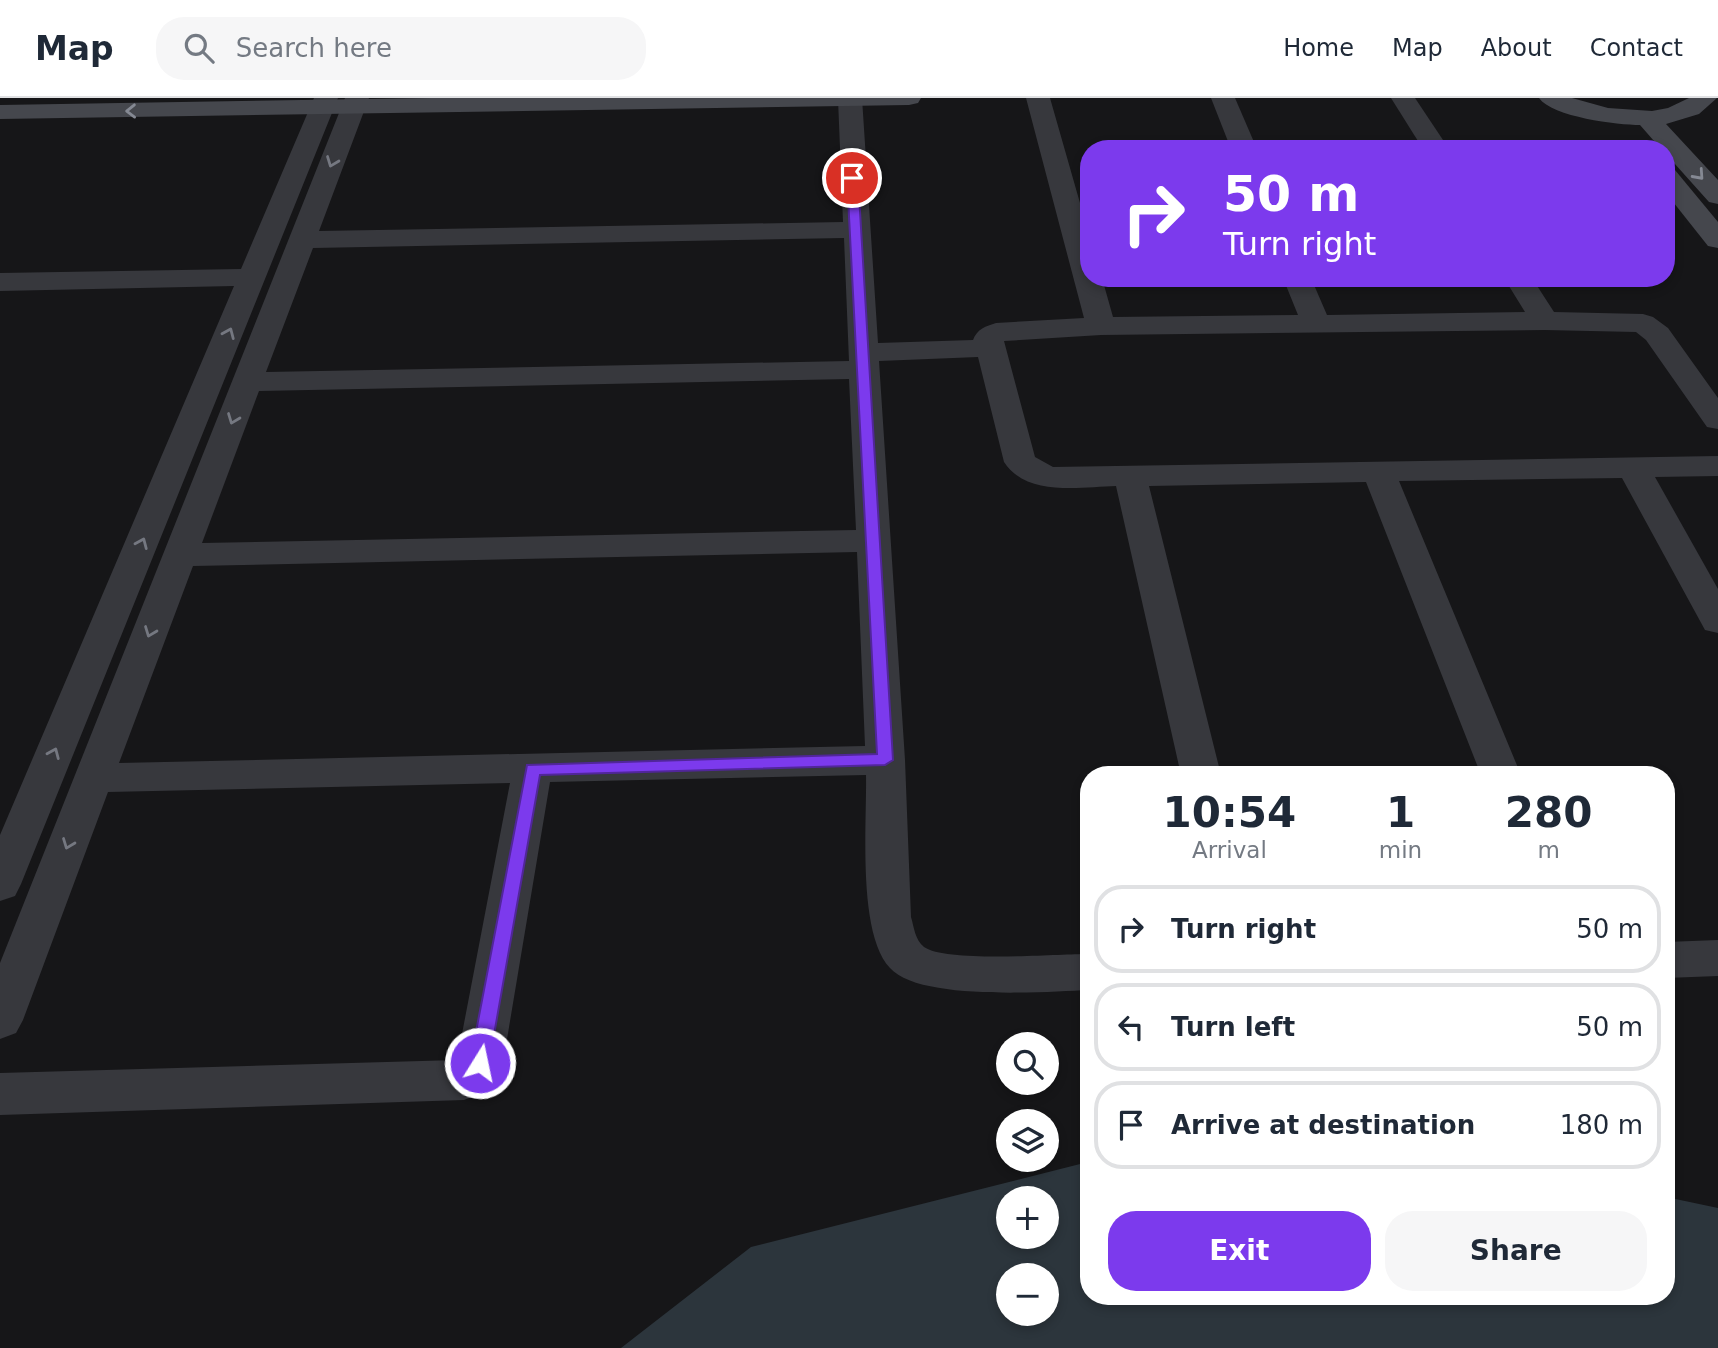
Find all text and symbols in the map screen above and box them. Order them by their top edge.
search box [156,17,646,80]
text: Map [35,29,114,68]
icon: search [180,29,218,67]
text: Search here [236,33,392,63]
text: Home [1283,34,1354,62]
text: Map [1392,34,1443,62]
text: About [1481,34,1552,62]
text: Contact [1590,34,1683,62]
one-way arrow [125,103,136,118]
pin [822,148,882,208]
one-way arrow [327,155,341,167]
icon: arrive [833,159,871,197]
text: 50 m [1223,166,1359,223]
one-way arrow [1691,167,1703,180]
icon: right [1108,168,1199,259]
text: Turn right [1223,225,1376,263]
one-way arrow [220,327,234,339]
one-way arrow [227,413,241,425]
one-way arrow [133,538,147,550]
one-way arrow [145,625,159,637]
one-way arrow [46,748,60,760]
text: 10:54 [1163,788,1296,837]
text: 1 [1386,788,1415,837]
text: 280 [1505,788,1592,837]
one-way arrow [63,837,77,849]
text: Arrival [1192,837,1267,863]
text: min [1379,837,1422,863]
text: m [1537,837,1560,863]
icon: right [1112,910,1150,948]
text: Turn right [1171,914,1316,944]
text: 50 m [1576,914,1643,944]
icon: left [1112,1008,1150,1046]
text: Turn left [1171,1012,1295,1042]
text: 50 m [1576,1012,1643,1042]
position arrow [443,1026,517,1100]
map controls [996,1032,1059,1326]
button: search [996,1032,1059,1095]
icon: arrive [1112,1106,1150,1144]
button: layers [996,1109,1059,1172]
text: Arrive at destination [1171,1110,1475,1140]
text: 180 m [1560,1110,1643,1140]
button: + [996,1186,1059,1249]
button: Exit [1108,1211,1371,1291]
button: Share [1385,1211,1647,1291]
button: − [996,1263,1059,1326]

